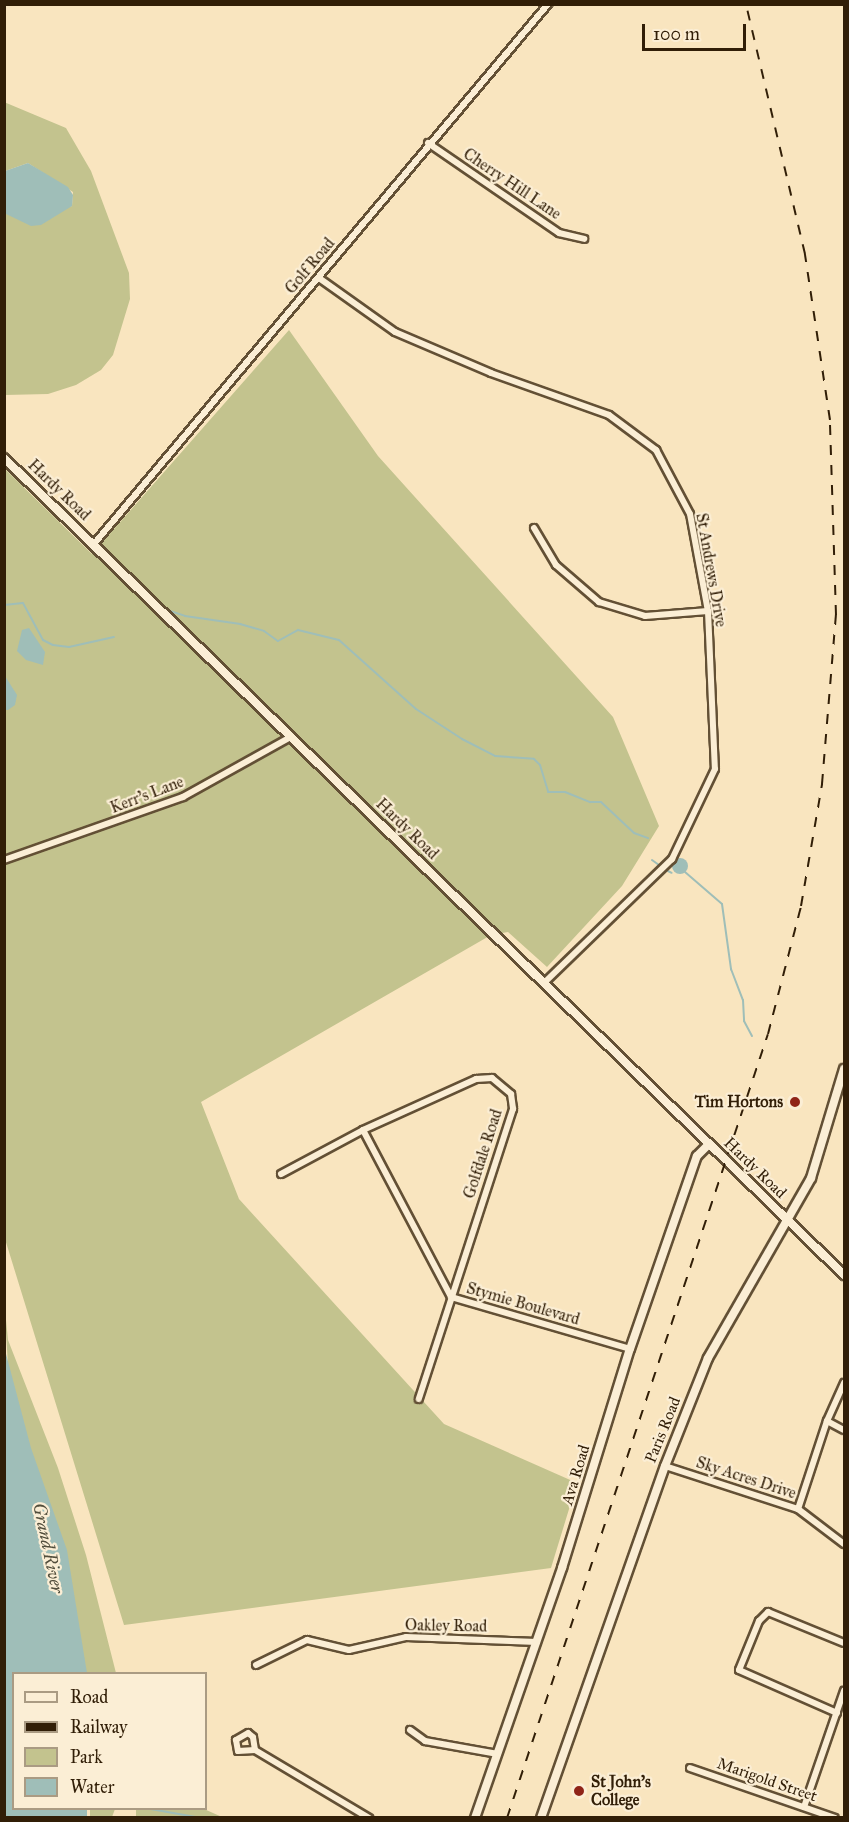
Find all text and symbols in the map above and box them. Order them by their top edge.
scale bar [645,12,748,50]
text: 100 m [653,23,700,45]
street label: Cherry Hill Lane [460,144,564,224]
street label: Golf Road [281,234,339,298]
street label: Hardy Road [24,455,94,525]
street label: St Andrews Drive [692,512,730,628]
street label: Kerr's Lane [108,772,186,818]
street label: Hardy Road [372,794,442,864]
place label: Tim Hortons [695,1092,783,1112]
marker: Tim Hortons [788,1095,802,1109]
street label: Golfdale Road [460,1107,506,1201]
street label: Hardy Road [720,1133,790,1203]
street label: Stymie Boulevard [464,1279,582,1329]
street label: Paris Road [641,1394,685,1466]
street label: Ava Road [558,1443,594,1507]
street label: Sky Acres Drive [694,1453,798,1503]
water label: Grand River [28,1501,68,1595]
street label: Oakley Road [405,1616,487,1636]
legend [12,1672,207,1810]
text: Road [70,1686,108,1708]
text: Railway [70,1716,127,1738]
text: Park [70,1746,103,1768]
street label: Marigold Street [714,1754,820,1806]
place label: St John's College [591,1772,651,1810]
text: Water [70,1776,114,1798]
marker: St John's College [572,1784,586,1798]

